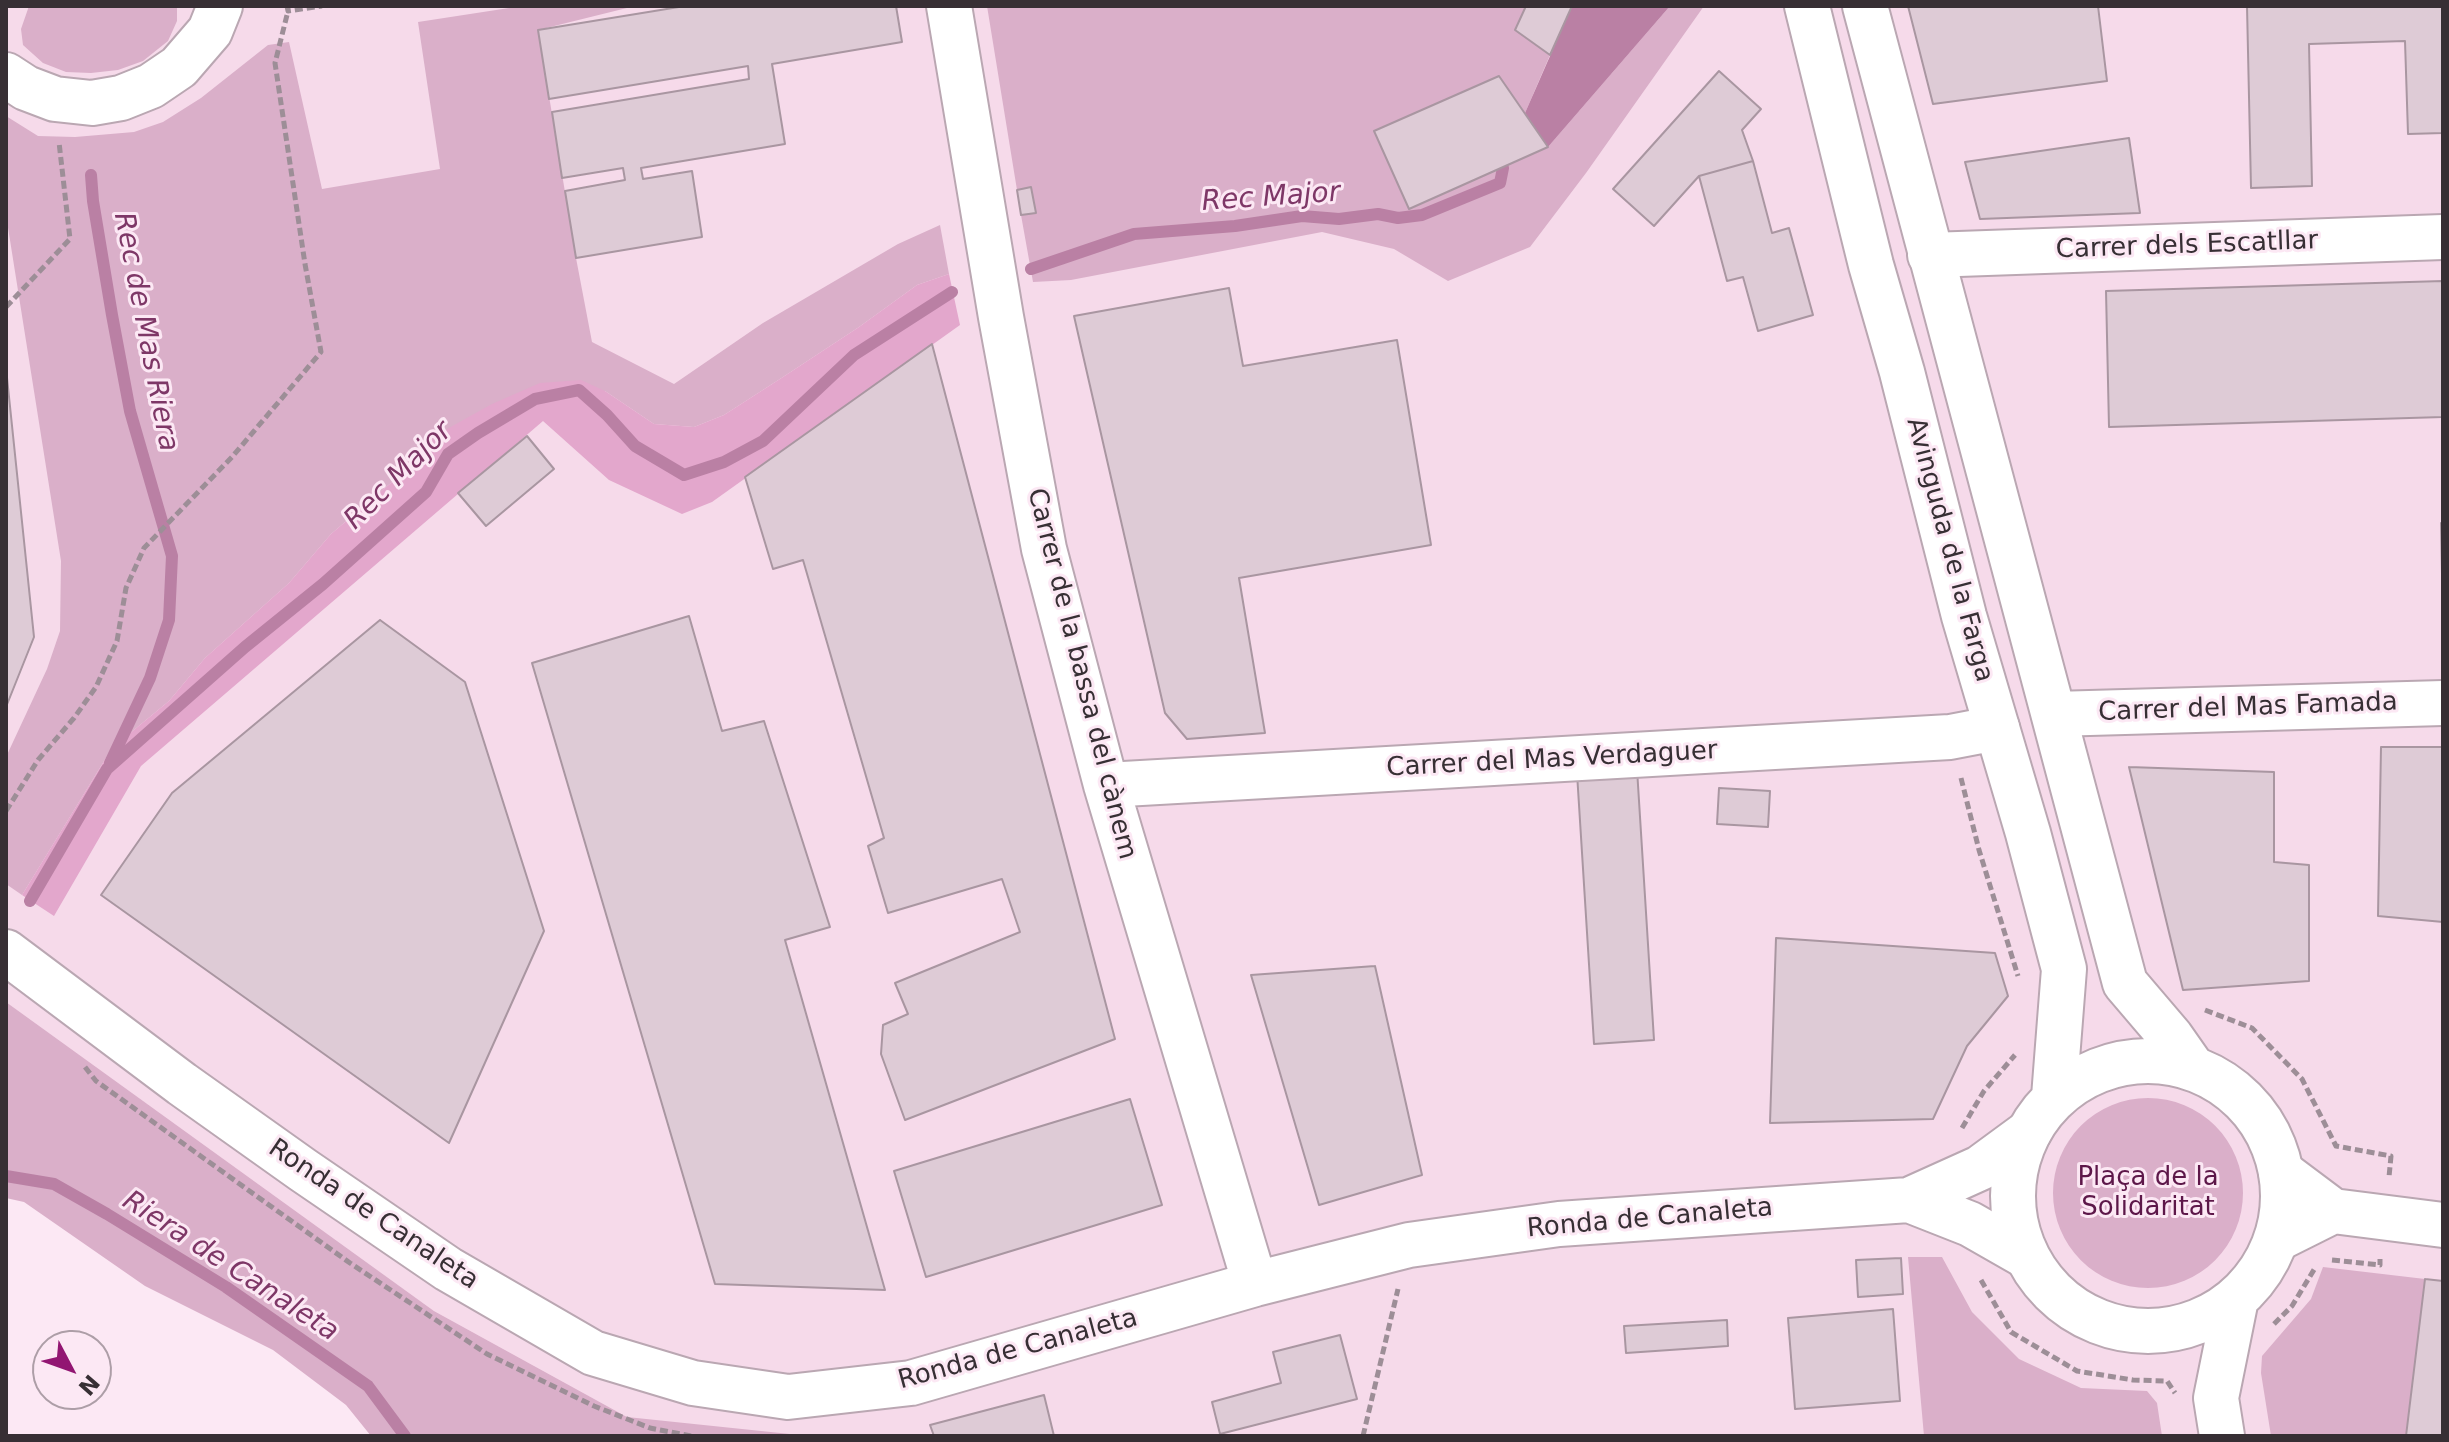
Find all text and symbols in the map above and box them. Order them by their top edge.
water label: Rec Major [1201,176,1341,220]
water label: Rec de Mas Riera [105,210,185,454]
street label: Carrer dels Escatllar [2055,226,2319,266]
street label: Avinguda de la Farga [1899,414,1999,686]
water label: Rec Major [338,415,460,537]
street label: Carrer de la bassa del cànem [1020,485,1142,863]
street label: Carrer del Mas Famada [2098,687,2398,729]
street label: Carrer del Mas Verdaguer [1386,736,1718,784]
street label: Ronda de Canaleta [262,1133,484,1297]
park label: Plaça de la Solidaritat [2077,1162,2219,1224]
water label: Riera de Canaleta [116,1185,344,1349]
street label: Ronda de Canaleta [1526,1193,1774,1245]
street label: Ronda de Canaleta [895,1303,1141,1397]
north arrow [32,1330,112,1410]
text: N [74,1370,104,1400]

